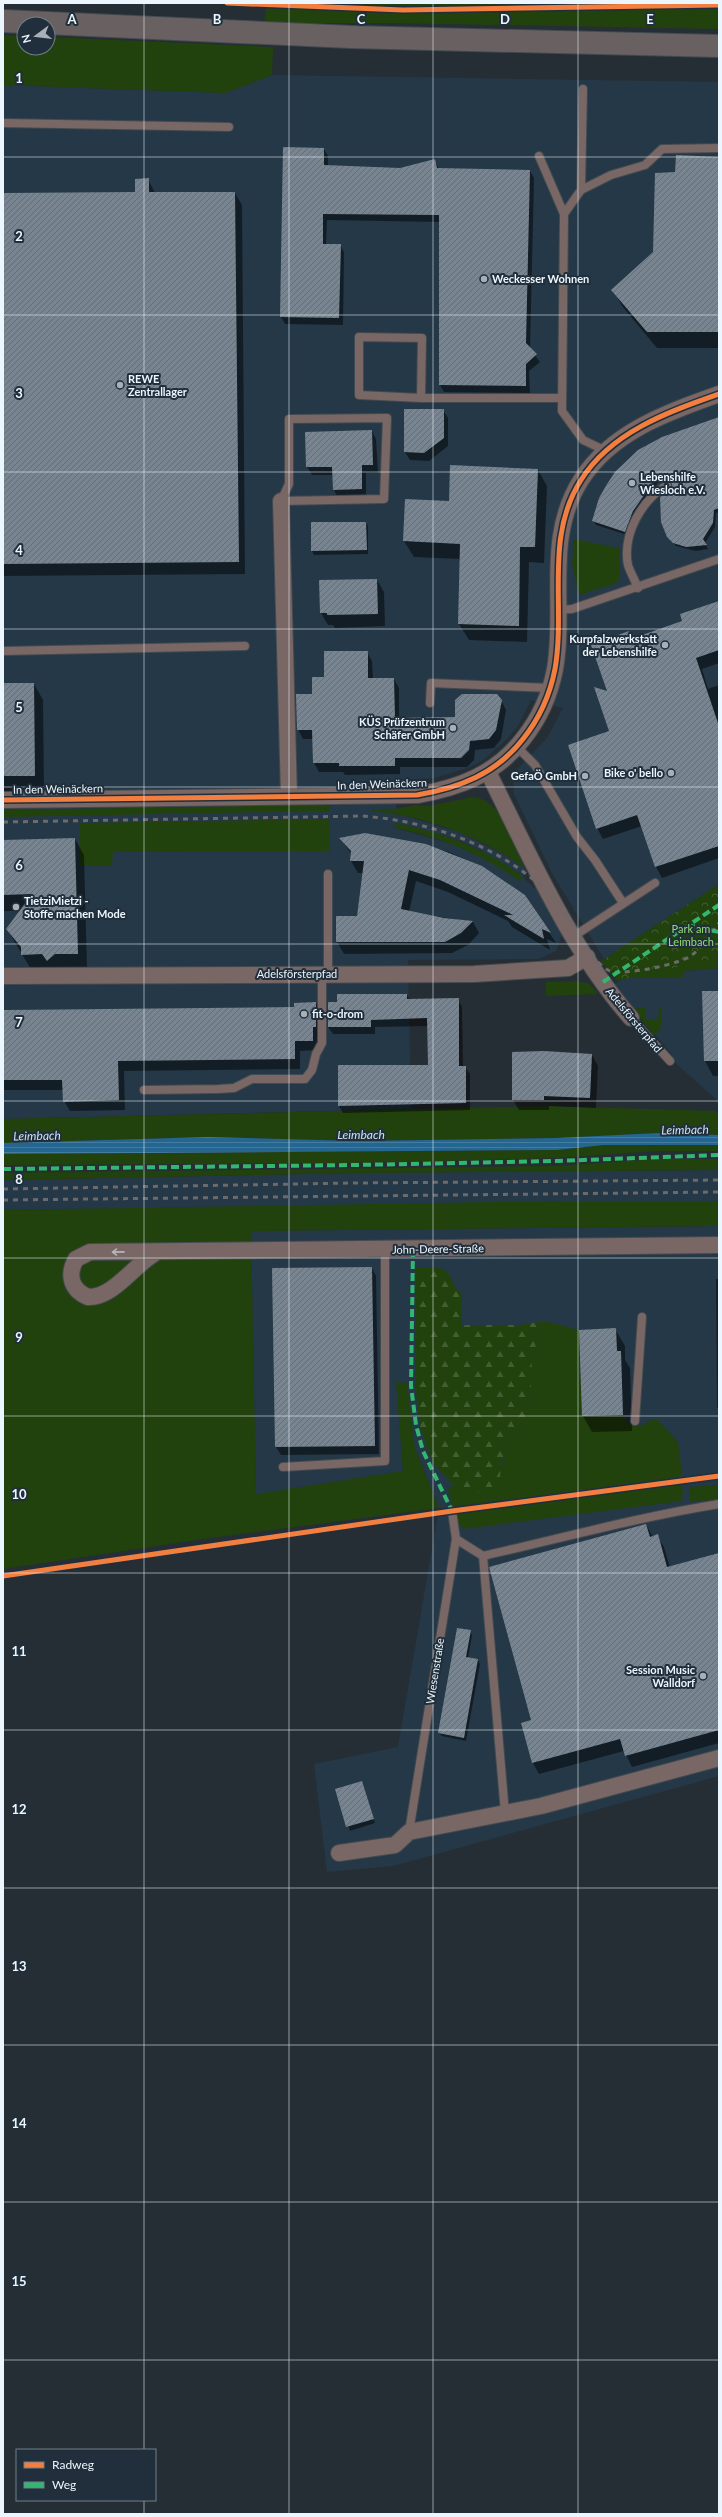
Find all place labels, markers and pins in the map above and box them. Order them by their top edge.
place label: Weckesser Wohnen [492,272,589,285]
marker: Weckesser Wohnen [479,274,489,284]
place label: REWE Zentrallager [128,372,188,398]
marker: REWE Zentrallager [115,380,125,390]
place label: Lebenshilfe Wiesloch e.V. [640,470,706,496]
marker: Lebenshilfe Wiesloch e.V. [627,478,637,488]
place label: Kurpfalzwerkstatt der Lebenshilfe [569,632,657,658]
marker: Kurpfalzwerkstatt der Lebenshilfe [660,640,670,650]
place label: KÜS Prüfzentrum Schäfer GmbH [359,715,445,741]
marker: KÜS Prüfzentrum Schäfer GmbH [448,723,458,733]
place label: Bike o' bello [604,766,663,779]
marker: Bike o' bello [666,768,676,778]
place label: GefaÖ GmbH [511,769,577,782]
marker: GefaÖ GmbH [580,771,590,781]
place label: TietziMietzi - Stoffe machen Mode [24,894,126,920]
marker: TietziMietzi - Stoffe machen Mode [11,902,21,912]
place label: fit-o-drom [312,1007,363,1020]
marker: fit-o-drom [299,1009,309,1019]
place label: Session Music Walldorf [626,1663,696,1689]
marker: Session Music Walldorf [698,1671,708,1681]

